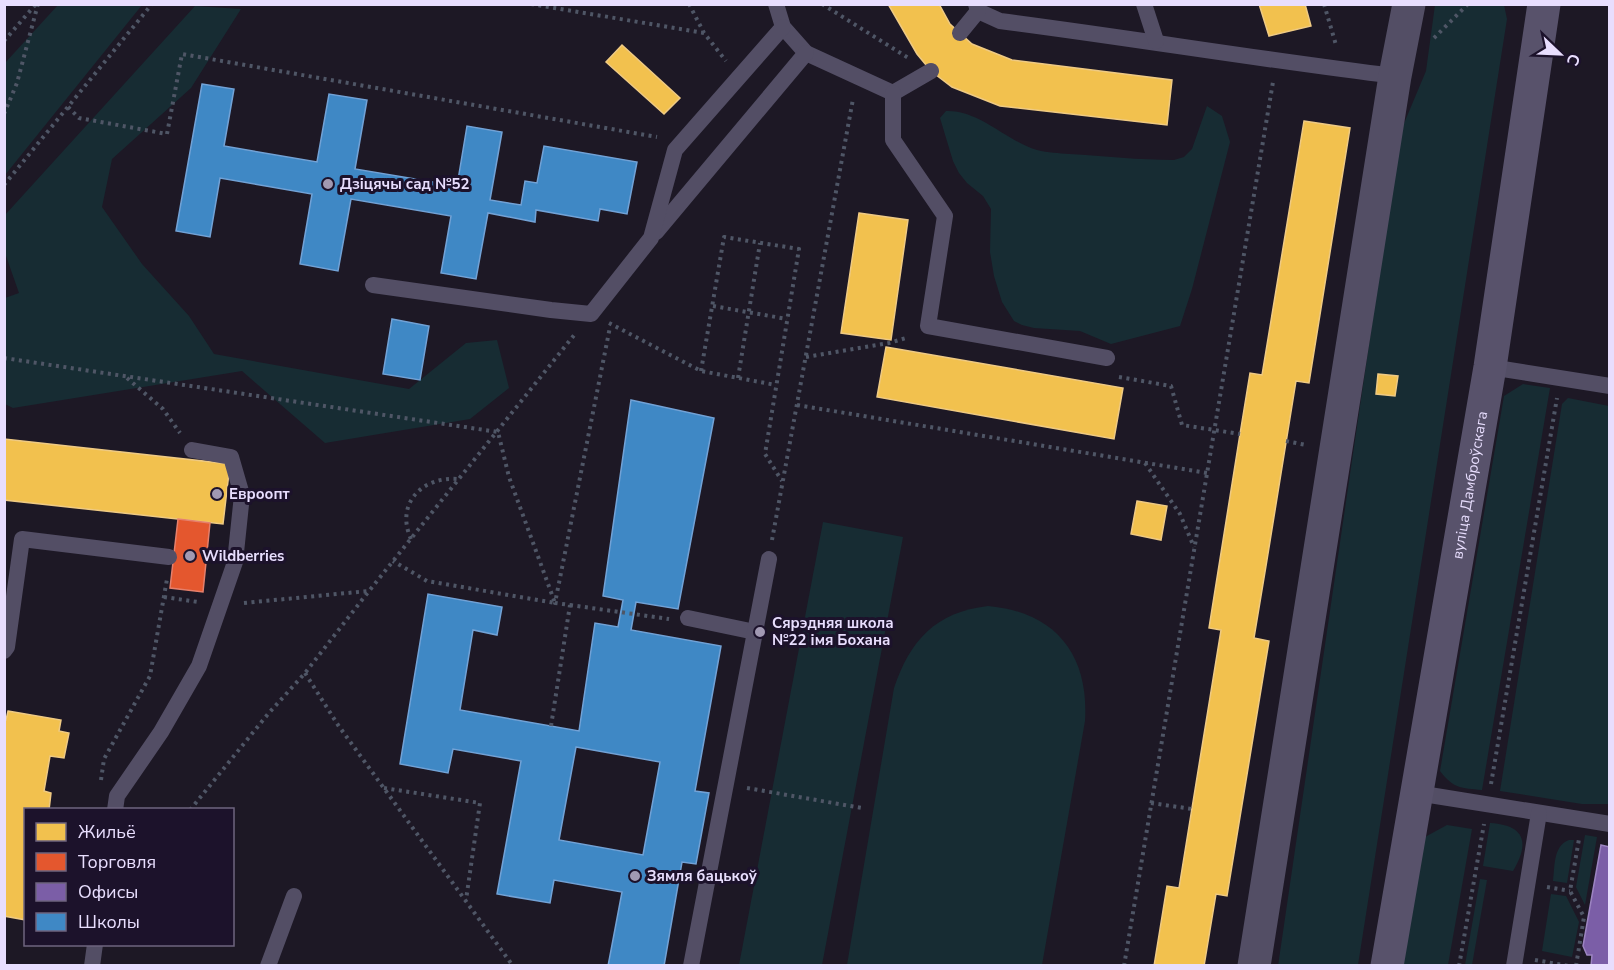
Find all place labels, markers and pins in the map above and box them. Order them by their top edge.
place label: Дзіцячы сад №52 [340,174,469,194]
marker: Дзіцячы сад №52 [321,177,335,191]
place label: Евроопт [229,484,290,504]
marker: Евроопт [210,487,224,501]
place label: Wildberries [202,546,284,566]
marker: Wildberries [183,549,197,563]
place label: Сярэдняя школа №22 імя Бохана [772,613,894,650]
marker: Сярэдняя школа №22 імя Бохана [753,625,767,639]
place label: Зямля бацькоў [647,866,758,886]
marker: Зямля бацькоў [628,869,642,883]

